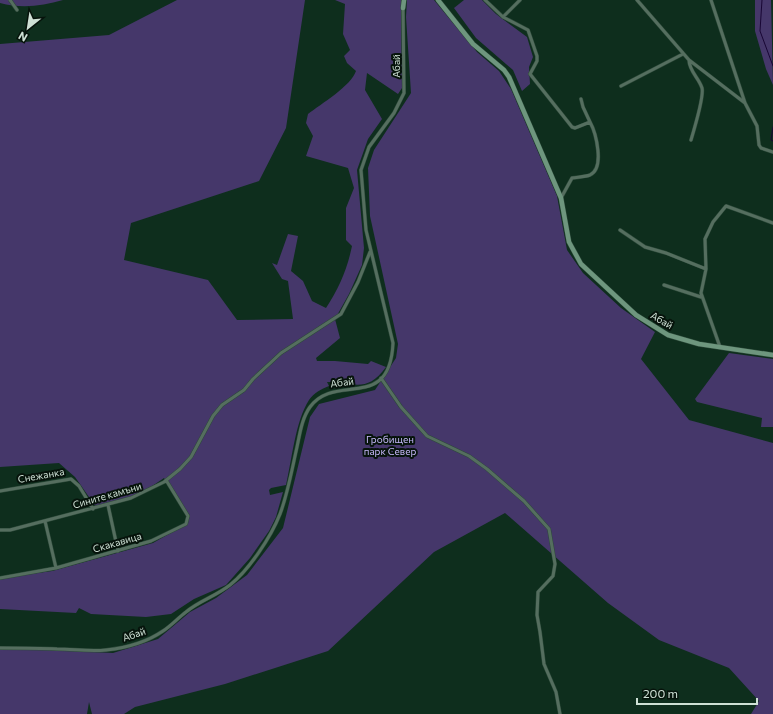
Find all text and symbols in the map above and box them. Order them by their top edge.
north arrow [8,8,48,48]
text: N [16,29,30,45]
street label: Абай [390,54,402,78]
street label: Абай [649,309,675,331]
street label: Абай [330,375,354,389]
park label: Гробищен парк Север [364,433,416,457]
street label: Снежанка [17,465,65,485]
street label: Сините камъни [71,479,143,511]
street label: Скакавица [91,529,143,555]
street label: Абай [121,625,147,643]
scale bar [637,680,757,706]
text: 200 m [643,686,678,700]

